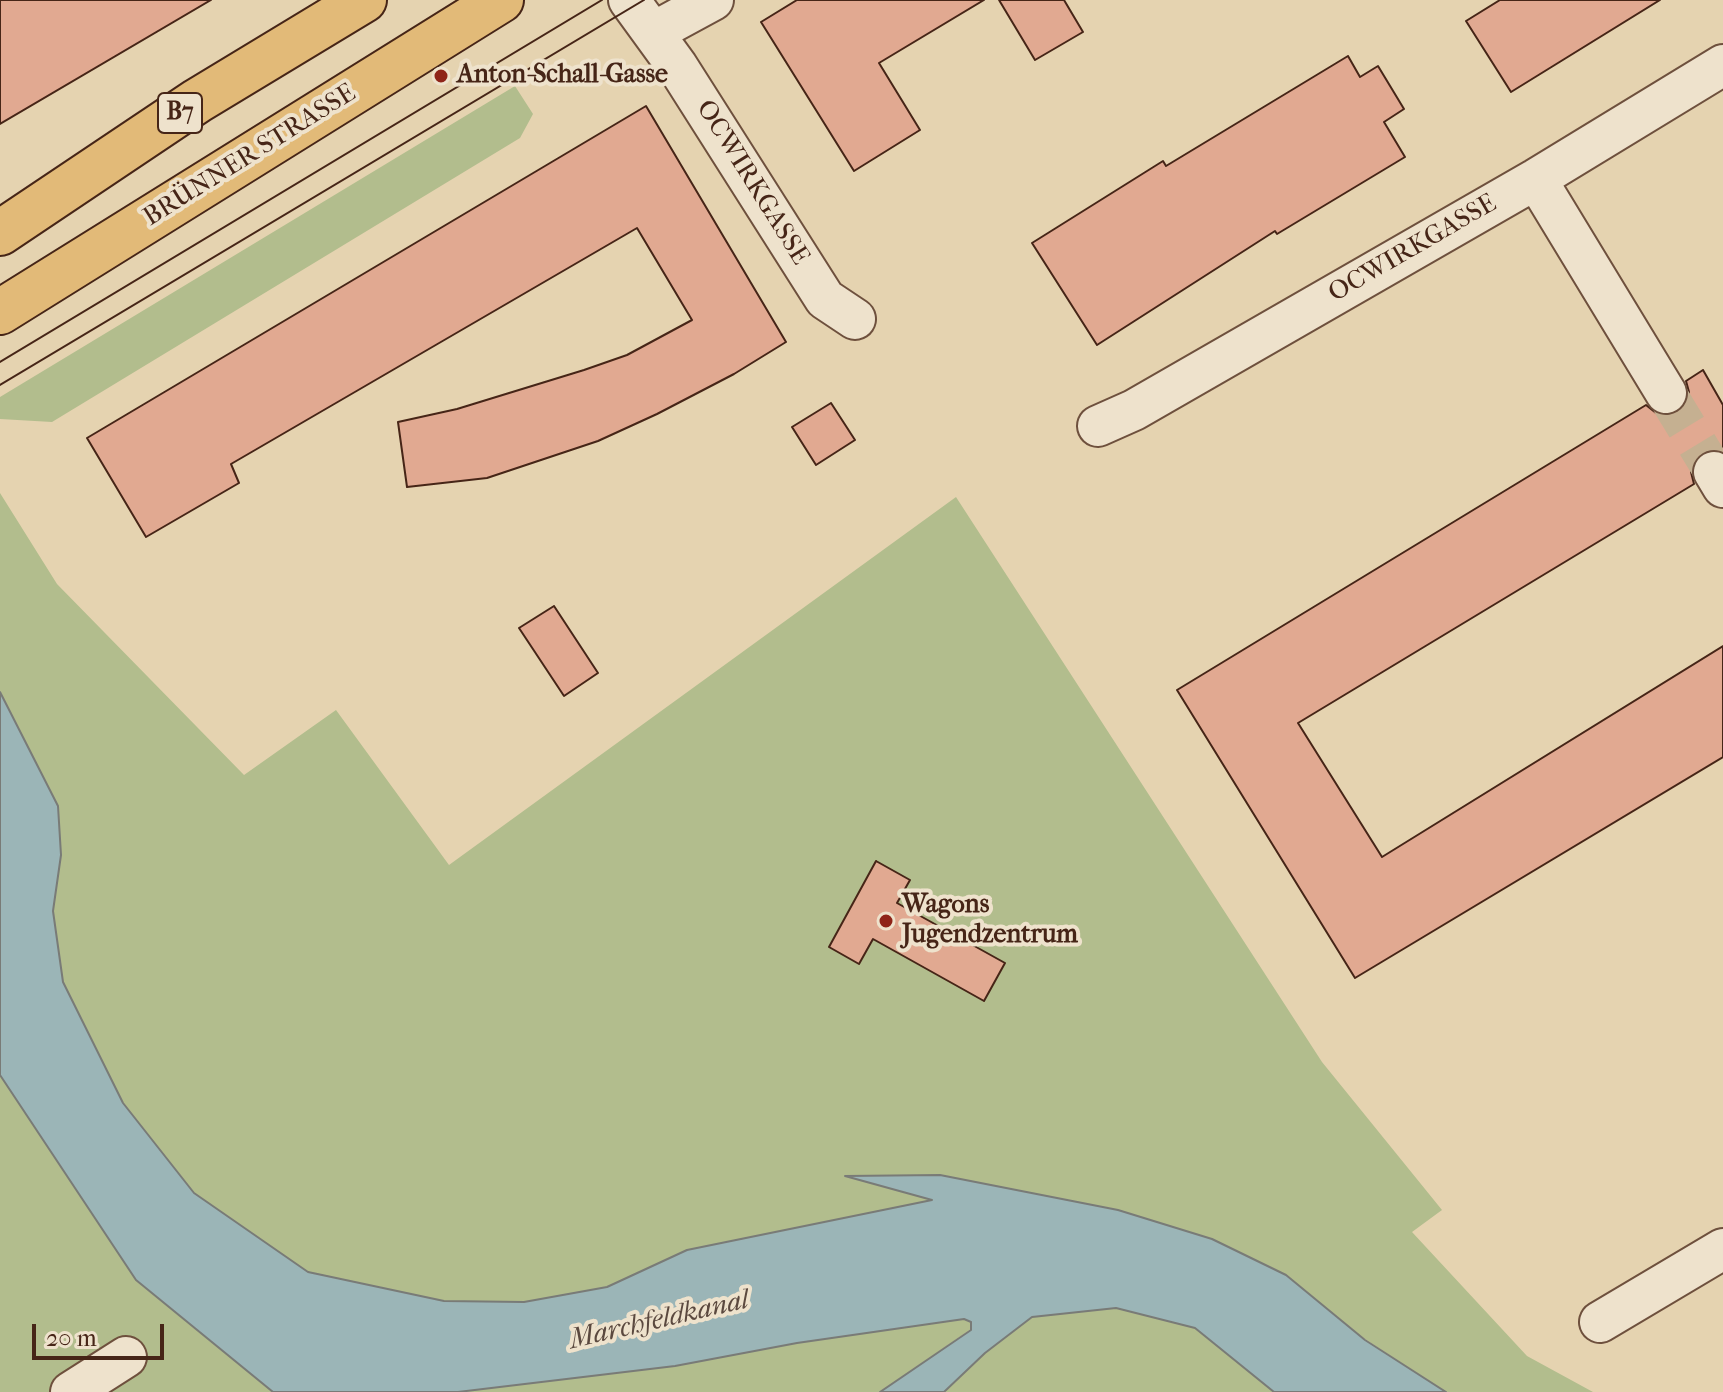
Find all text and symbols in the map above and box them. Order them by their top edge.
place label: Anton-Schall-Gasse [457,60,668,92]
marker: Anton-Schall-Gasse [432,67,450,85]
street label: BRÜNNER STRASSE [138,78,362,234]
road number: B7 [158,93,202,133]
street label: OCWIRKGASSE [689,95,815,271]
street label: OCWIRKGASSE [1324,188,1502,310]
place label: Wagons Jugendzentrum [902,890,1078,952]
marker: Wagons Jugendzentrum [877,912,895,930]
water label: Marchfeldkanal [566,1284,752,1358]
scale bar [36,1308,168,1358]
text: 20 m [46,1324,97,1352]

